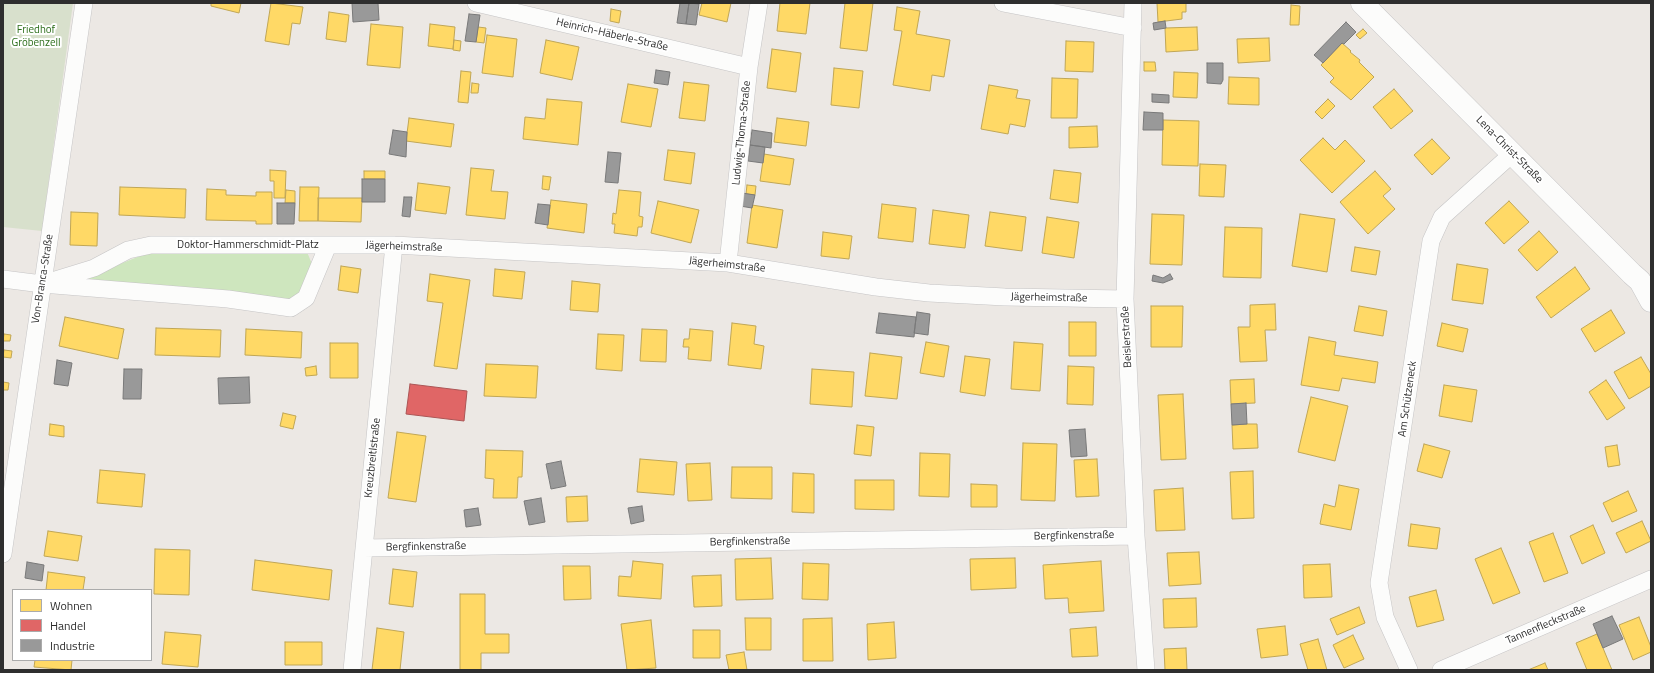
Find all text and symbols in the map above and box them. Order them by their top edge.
street label: Heinrich-Häberle-Straße [555,16,669,54]
park label: Friedhof Gröbenzell [11,23,61,49]
street label: Ludwig-Thoma-Straße [730,80,754,186]
street label: Lena-Christ-Straße [1473,114,1545,186]
street label: Von-Branca-Straße [29,233,57,325]
street label: Doktor-Hammerschmidt-Platz [177,238,319,252]
street label: Jägerheimstraße [365,239,443,255]
street label: Jägerheimstraße [688,254,766,276]
street label: Jägerheimstraße [1010,291,1088,305]
street label: Beislerstraße [1119,306,1135,368]
street label: Am Schützeneck [1396,360,1420,438]
street label: Kreuzbreitlstraße [362,417,384,499]
street label: Bergfinkenstraße [1034,529,1114,543]
street label: Bergfinkenstraße [710,535,790,549]
street label: Bergfinkenstraße [386,540,466,554]
legend [12,589,152,661]
text: Wohnen [50,596,92,615]
street label: Tannenfleckstraße [1504,602,1588,648]
text: Handel [50,616,86,635]
text: Industrie [50,636,95,655]

